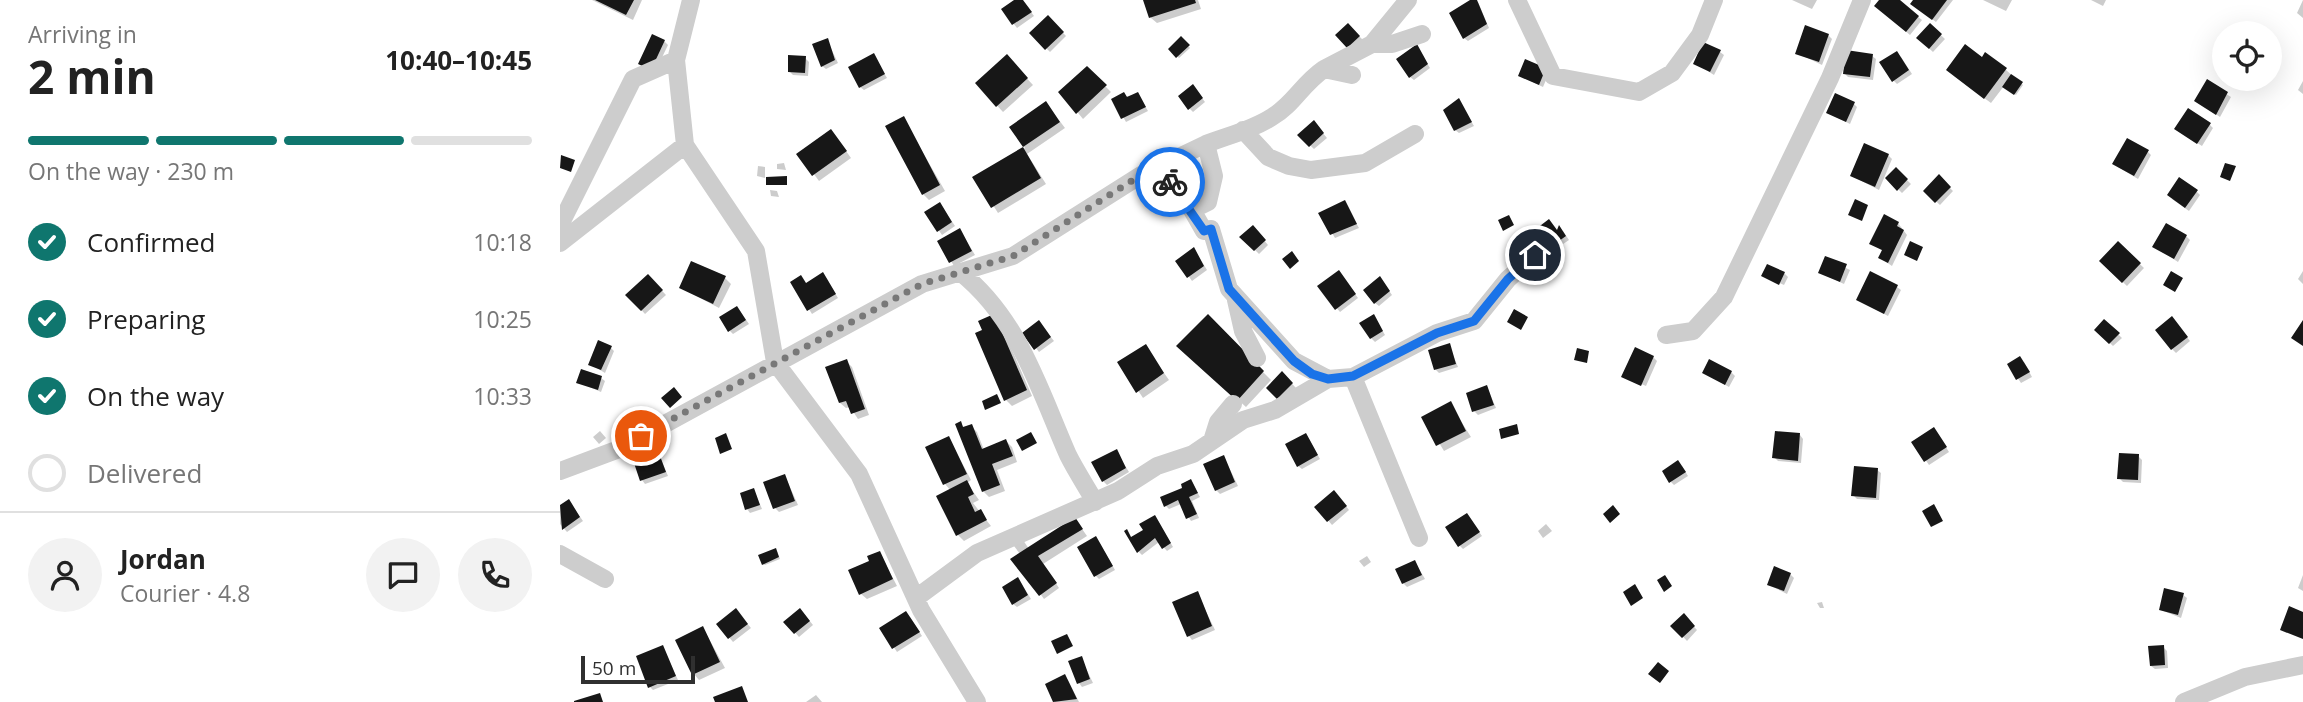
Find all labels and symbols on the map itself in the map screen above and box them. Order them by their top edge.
courier [1135,147,1205,217]
pin [1505,225,1565,285]
pin [611,406,671,466]
scale bar [581,653,695,685]

